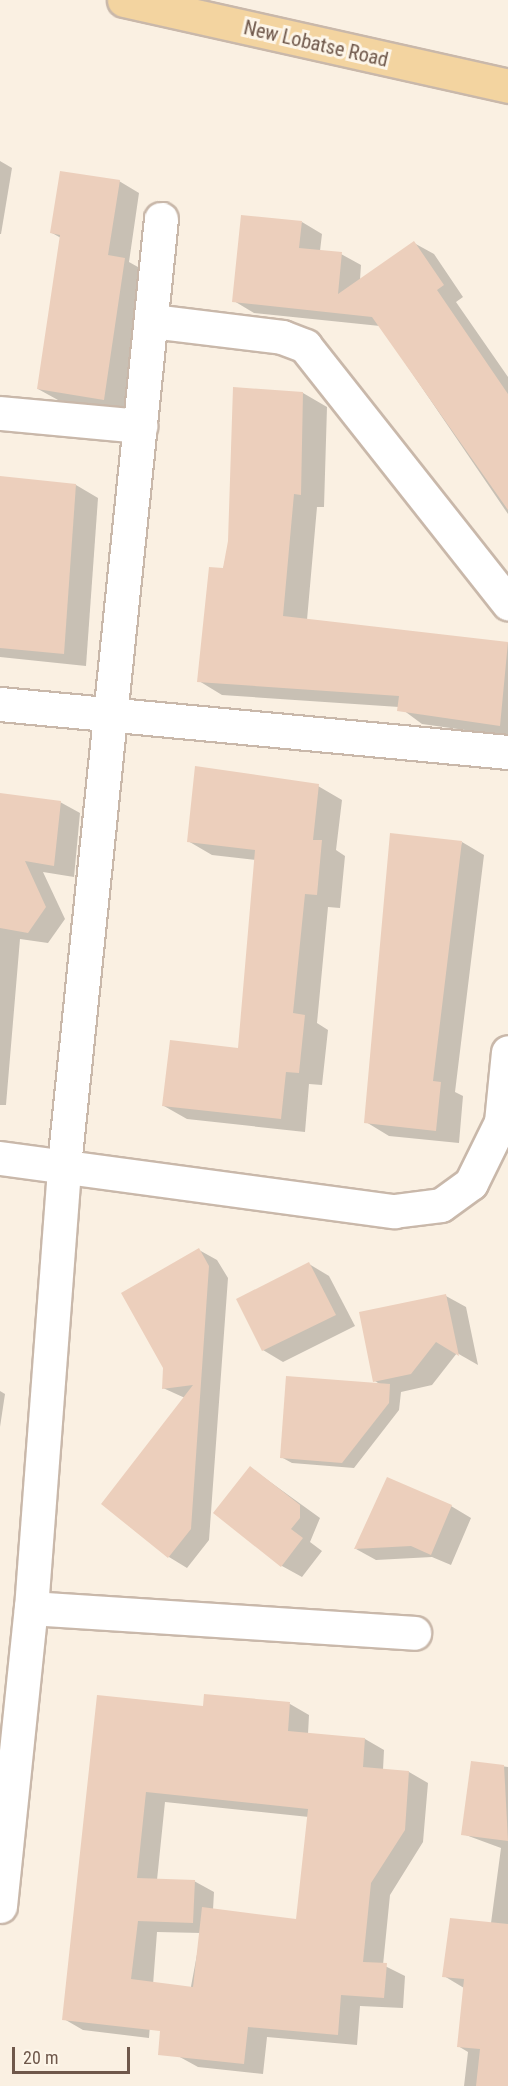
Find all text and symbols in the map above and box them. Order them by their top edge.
street label: New Lobatse Road [241,16,391,72]
scale bar [15,2035,134,2073]
text: 20 m [23,2047,58,2068]

